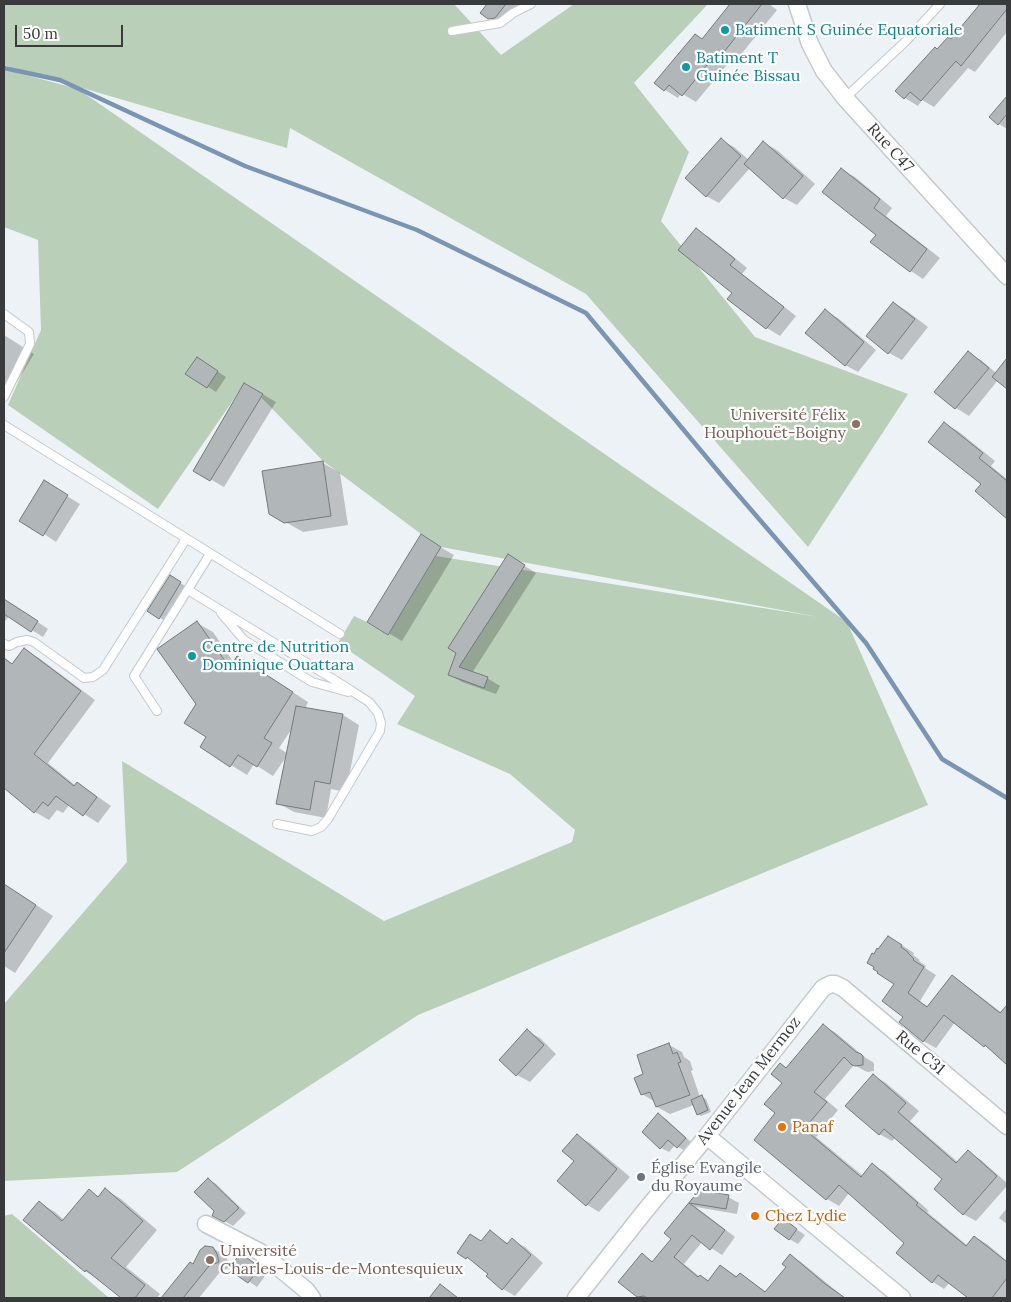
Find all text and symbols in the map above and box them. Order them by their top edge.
scale bar [18,15,125,47]
place label: Batiment S Guinée Equatoriale [735,20,963,40]
text: 50 m [23,24,58,43]
marker: Batiment S Guinée Equatoriale [719,24,731,36]
place label: Batiment T Guinée Bissau [696,48,800,86]
marker: Batiment T Guinée Bissau [680,61,692,73]
street label: Rue C47 [863,119,917,177]
place label: Université Félix Houphouët-Boigny [704,405,846,443]
marker: Université Félix Houphouët-Boigny [850,418,862,430]
place label: Centre de Nutrition Dominique Ouattara [202,637,354,675]
marker: Centre de Nutrition Dominique Ouattara [186,650,198,662]
street label: Avenue Jean Mermoz [693,1013,805,1149]
street label: Rue C31 [891,1027,949,1079]
place label: Panaf [792,1117,833,1137]
marker: Panaf [776,1121,788,1133]
place label: Église Evangile du Royaume [651,1158,762,1196]
marker: Église Evangile du Royaume [635,1171,647,1183]
place label: Chez Lydie [765,1206,847,1226]
marker: Chez Lydie [749,1210,761,1222]
place label: Université Charles-Louis-de-Montesquieux [220,1241,463,1279]
marker: Université Charles-Louis-de-Montesquieux [204,1254,216,1266]

